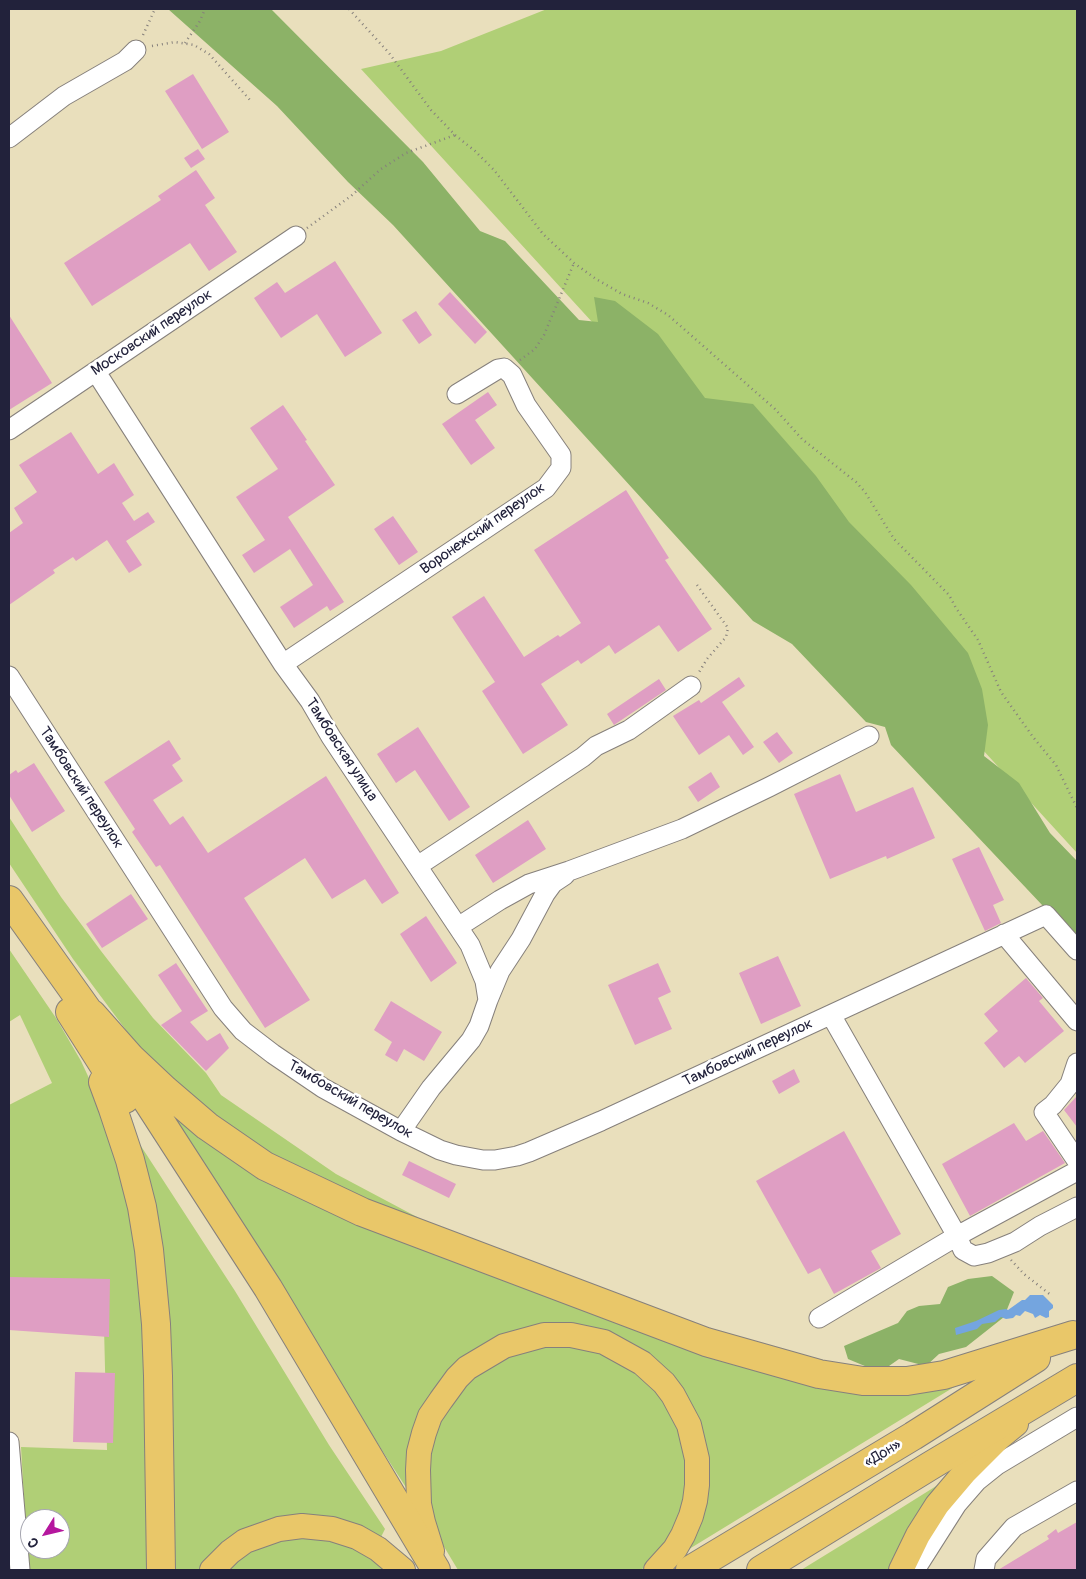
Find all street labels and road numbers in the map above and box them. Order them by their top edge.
street label: Московский переулок [88,286,216,380]
street label: Воронежский переулок [417,479,549,579]
street label: Тамбовская улица [301,695,381,805]
street label: Тамбовский переулок [35,724,127,852]
street label: Тамбовский переулок [680,1015,816,1091]
street label: Тамбовский переулок [284,1057,416,1143]
street label: «Дон» [861,1436,905,1472]

